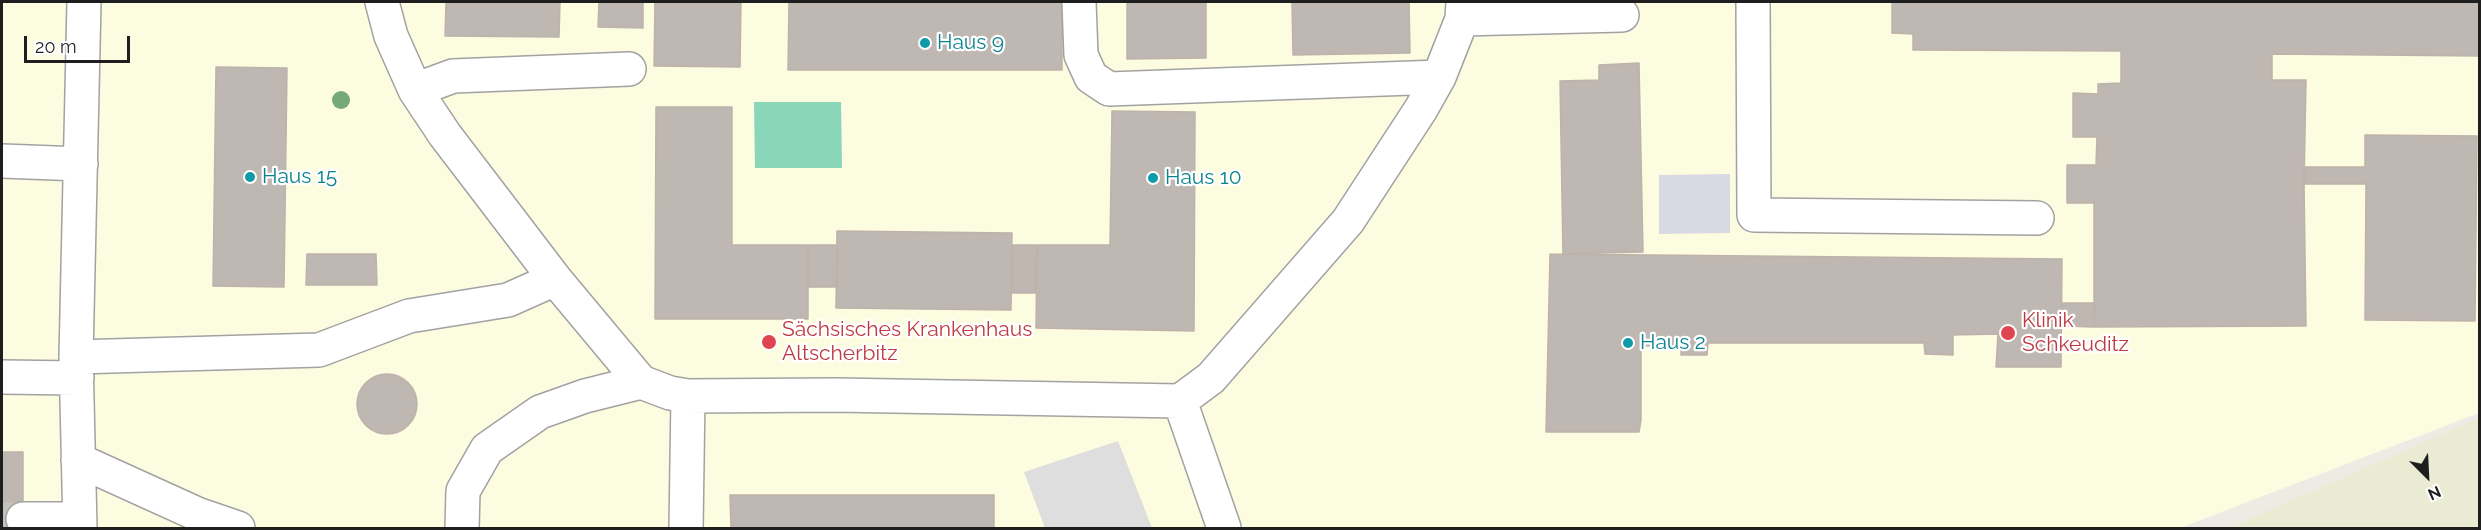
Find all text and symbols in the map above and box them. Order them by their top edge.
scale bar [27,24,134,62]
place label: Haus 9 [937,30,1004,56]
text: 20 m [35,36,77,57]
marker: Haus 9 [918,36,932,50]
place label: Haus 15 [262,164,337,190]
place label: Haus 10 [1165,165,1242,191]
marker: Haus 15 [243,170,257,184]
marker: Haus 10 [1146,171,1160,185]
place label: Klinik Schkeuditz [2022,308,2129,358]
place label: Sächsisches Krankenhaus Altscherbitz [782,317,1032,367]
marker: Klinik Schkeuditz [1999,324,2017,342]
place label: Haus 2 [1640,330,1706,356]
marker: Sächsisches Krankenhaus Altscherbitz [760,333,778,351]
marker: Haus 2 [1621,336,1635,350]
north arrow [2397,446,2457,506]
text: N [2425,482,2444,504]

